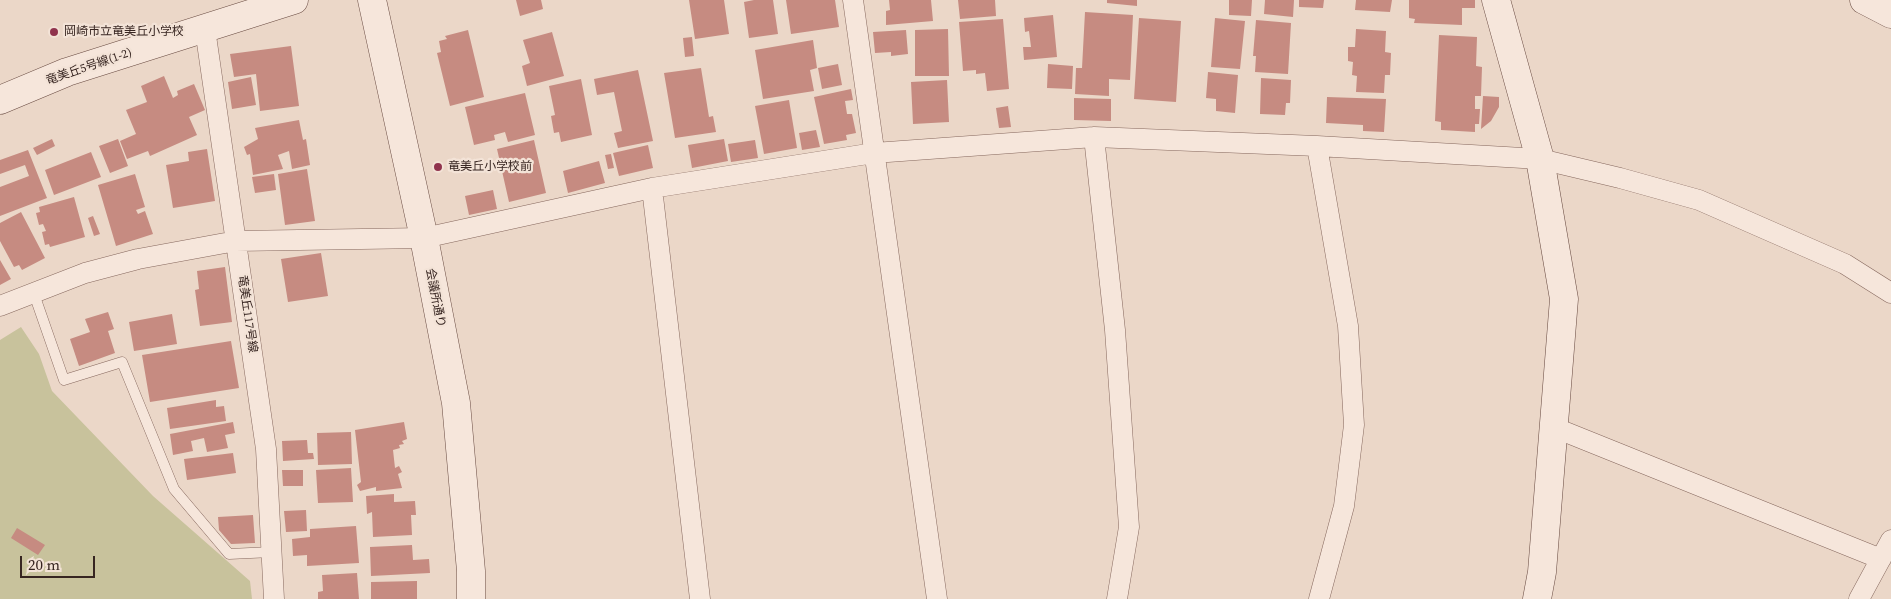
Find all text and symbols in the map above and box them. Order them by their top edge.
place label: 岡崎市立竜美丘小学校 [64,25,184,39]
marker: 岡崎市立竜美丘小学校 [48,26,60,38]
street label: 竜美丘5号線(1-2) [44,46,134,88]
place label: 竜美丘小学校前 [448,160,532,174]
marker: 竜美丘小学校前 [432,161,444,173]
street label: 会議所通り [422,267,448,329]
street label: 竜美丘117号線 [234,274,260,354]
scale bar [22,546,98,578]
text: 20 m [28,554,60,575]

